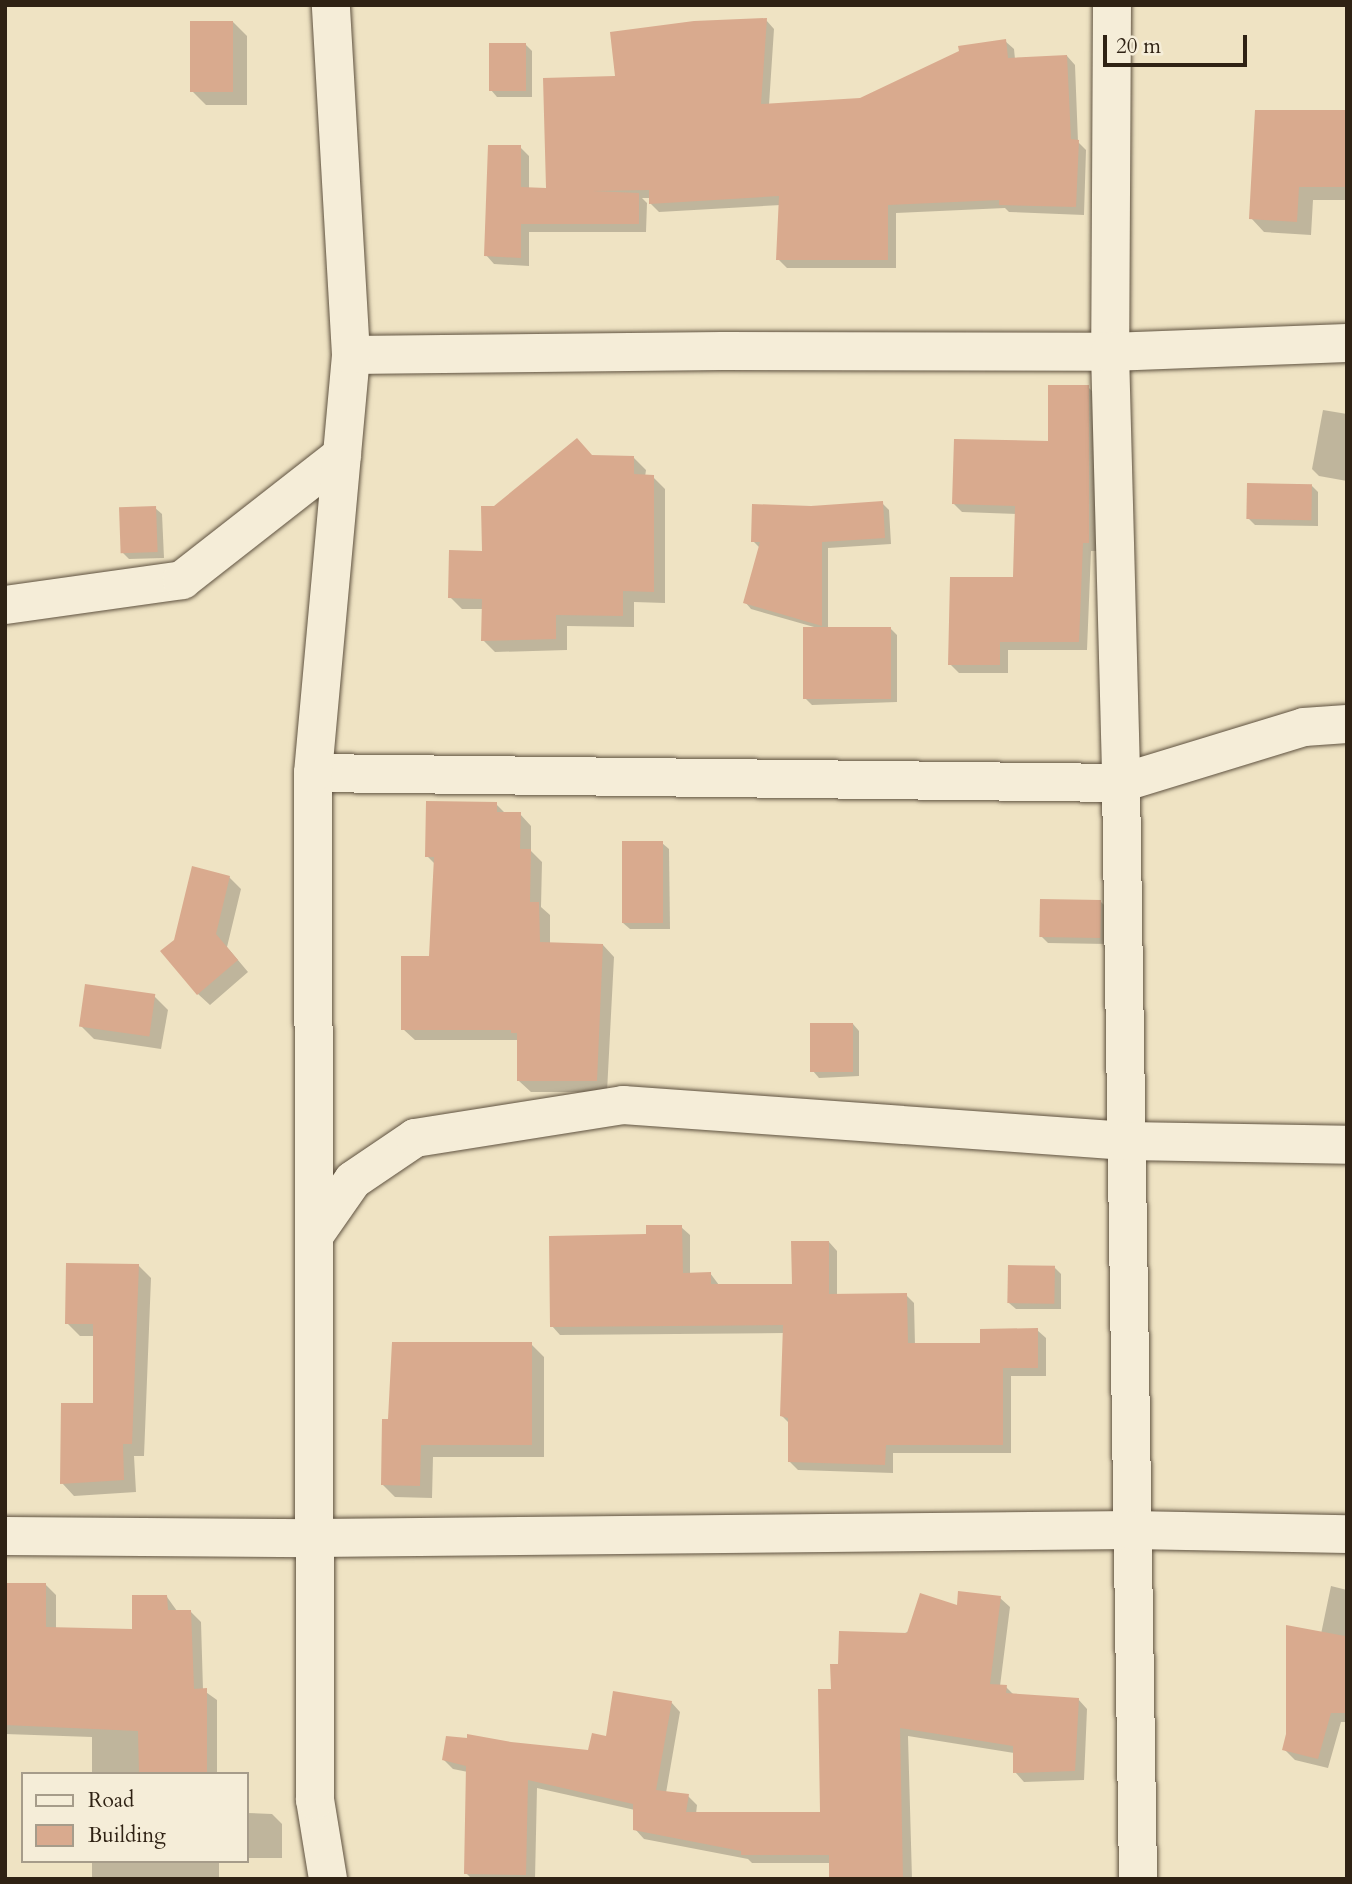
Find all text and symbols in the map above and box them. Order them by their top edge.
scale bar [1107,21,1250,65]
text: 20 m [1116,32,1161,61]
legend [21,1772,248,1863]
text: Road [88,1786,134,1815]
text: Building [88,1821,166,1850]

